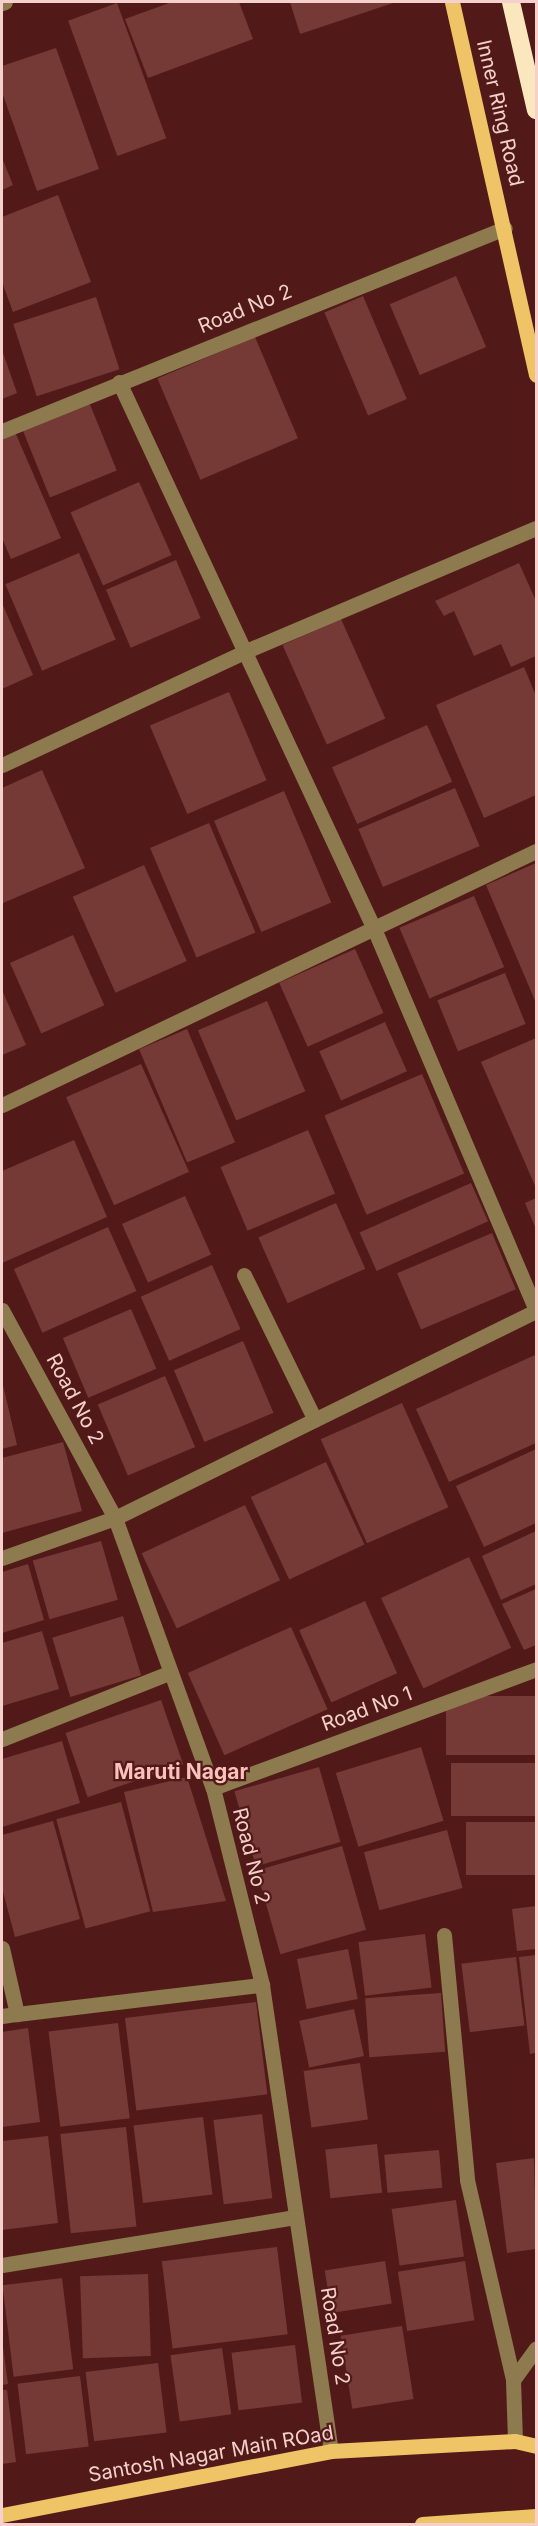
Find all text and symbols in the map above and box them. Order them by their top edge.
street label: Inner Ring Road [471,37,529,189]
street label: Road No 2 [195,279,295,339]
street label: Road No 2 [41,1350,109,1448]
street label: Road No 1 [318,1682,416,1736]
district label: Maruti Nagar [114,1759,248,1785]
street label: Road No 2 [227,1805,275,1907]
street label: Road No 2 [315,2285,355,2387]
street label: Santosh Nagar Main ROad [87,2421,335,2487]

